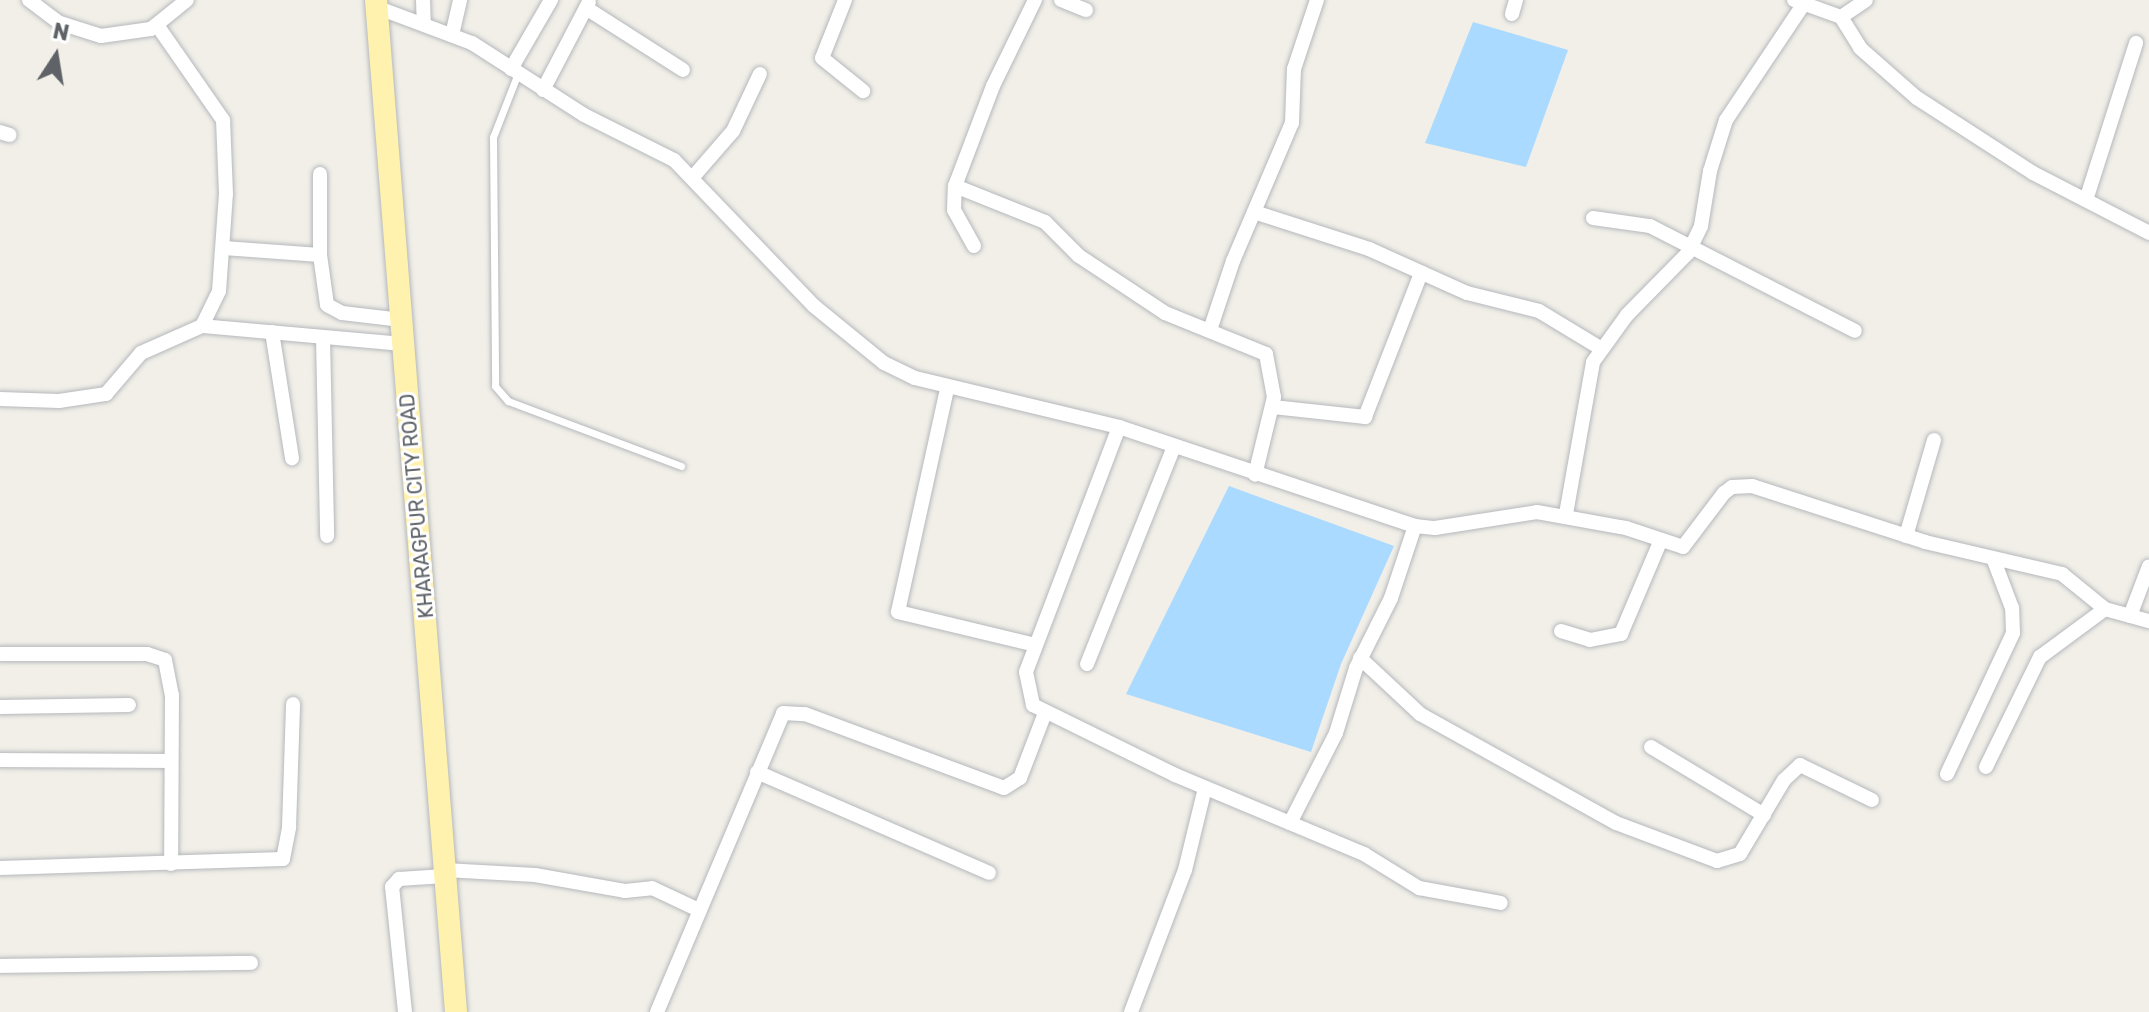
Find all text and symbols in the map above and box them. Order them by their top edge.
north arrow [16,16,96,96]
text: N [51,17,72,47]
street label: KHARAGPUR CITY ROAD [395,392,439,620]

